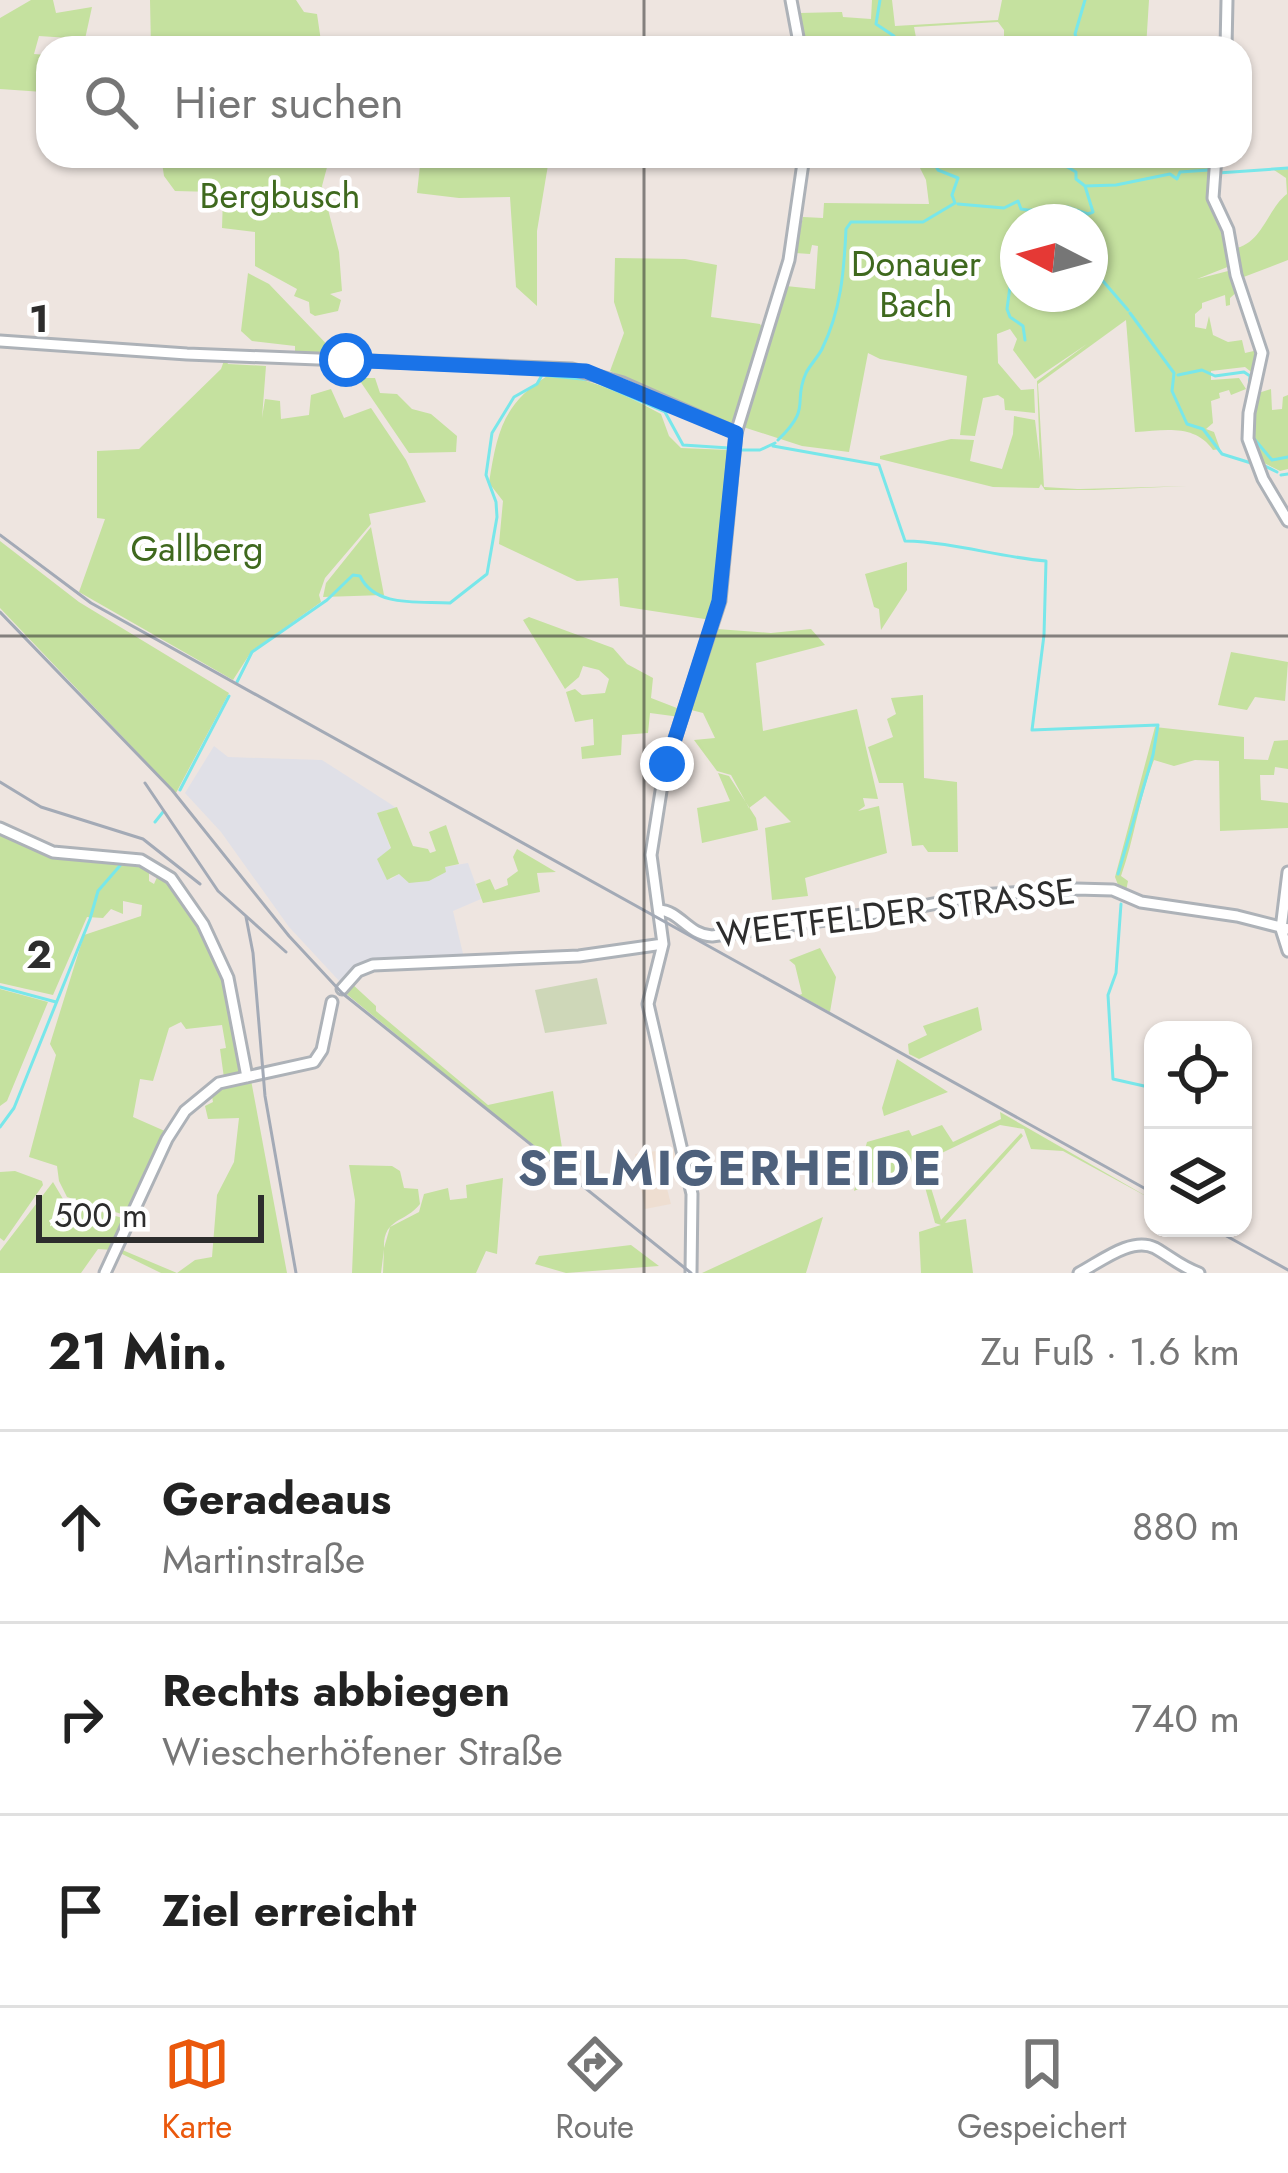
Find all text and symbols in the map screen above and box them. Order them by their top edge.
search box [36,36,1252,168]
icon: search [78,69,144,135]
text: Hier suchen [174,70,404,135]
park label: Bergbusch [200,169,361,221]
north arrow [1000,204,1108,312]
park label: Donauer Bach [851,237,982,330]
text: 1 [29,290,49,347]
route start [319,333,373,387]
park label: Gallberg [130,522,264,574]
route end [640,737,694,791]
street label: WEETFELDER STRASSE [714,864,1078,960]
text: 2 [26,926,52,983]
map controls [1144,1021,1252,1237]
button: locate [1144,1021,1252,1129]
button: layers [1144,1129,1252,1237]
district label: SELMIGERHEIDE [518,1134,944,1203]
scale bar [36,1189,264,1242]
text: 500 m [54,1192,148,1239]
text: 21 Min. [48,1314,228,1388]
text: Zu Fuß · 1.6 km [980,1323,1240,1380]
text: Geradeaus [162,1466,391,1531]
icon: ahead [48,1494,114,1560]
text: 880 m [1132,1498,1240,1555]
text: Martinstraße [162,1531,365,1588]
text: Rechts abbiegen [162,1658,510,1723]
icon: right [48,1686,114,1752]
text: 740 m [1131,1690,1240,1747]
text: Wiescherhöfener Straße [162,1723,563,1780]
icon: arrive [48,1878,114,1944]
text: Ziel erreicht [162,1878,416,1943]
tab: Karte [161,2031,232,2150]
tab: Route [555,2031,634,2150]
tab: Gespeichert [957,2031,1126,2150]

